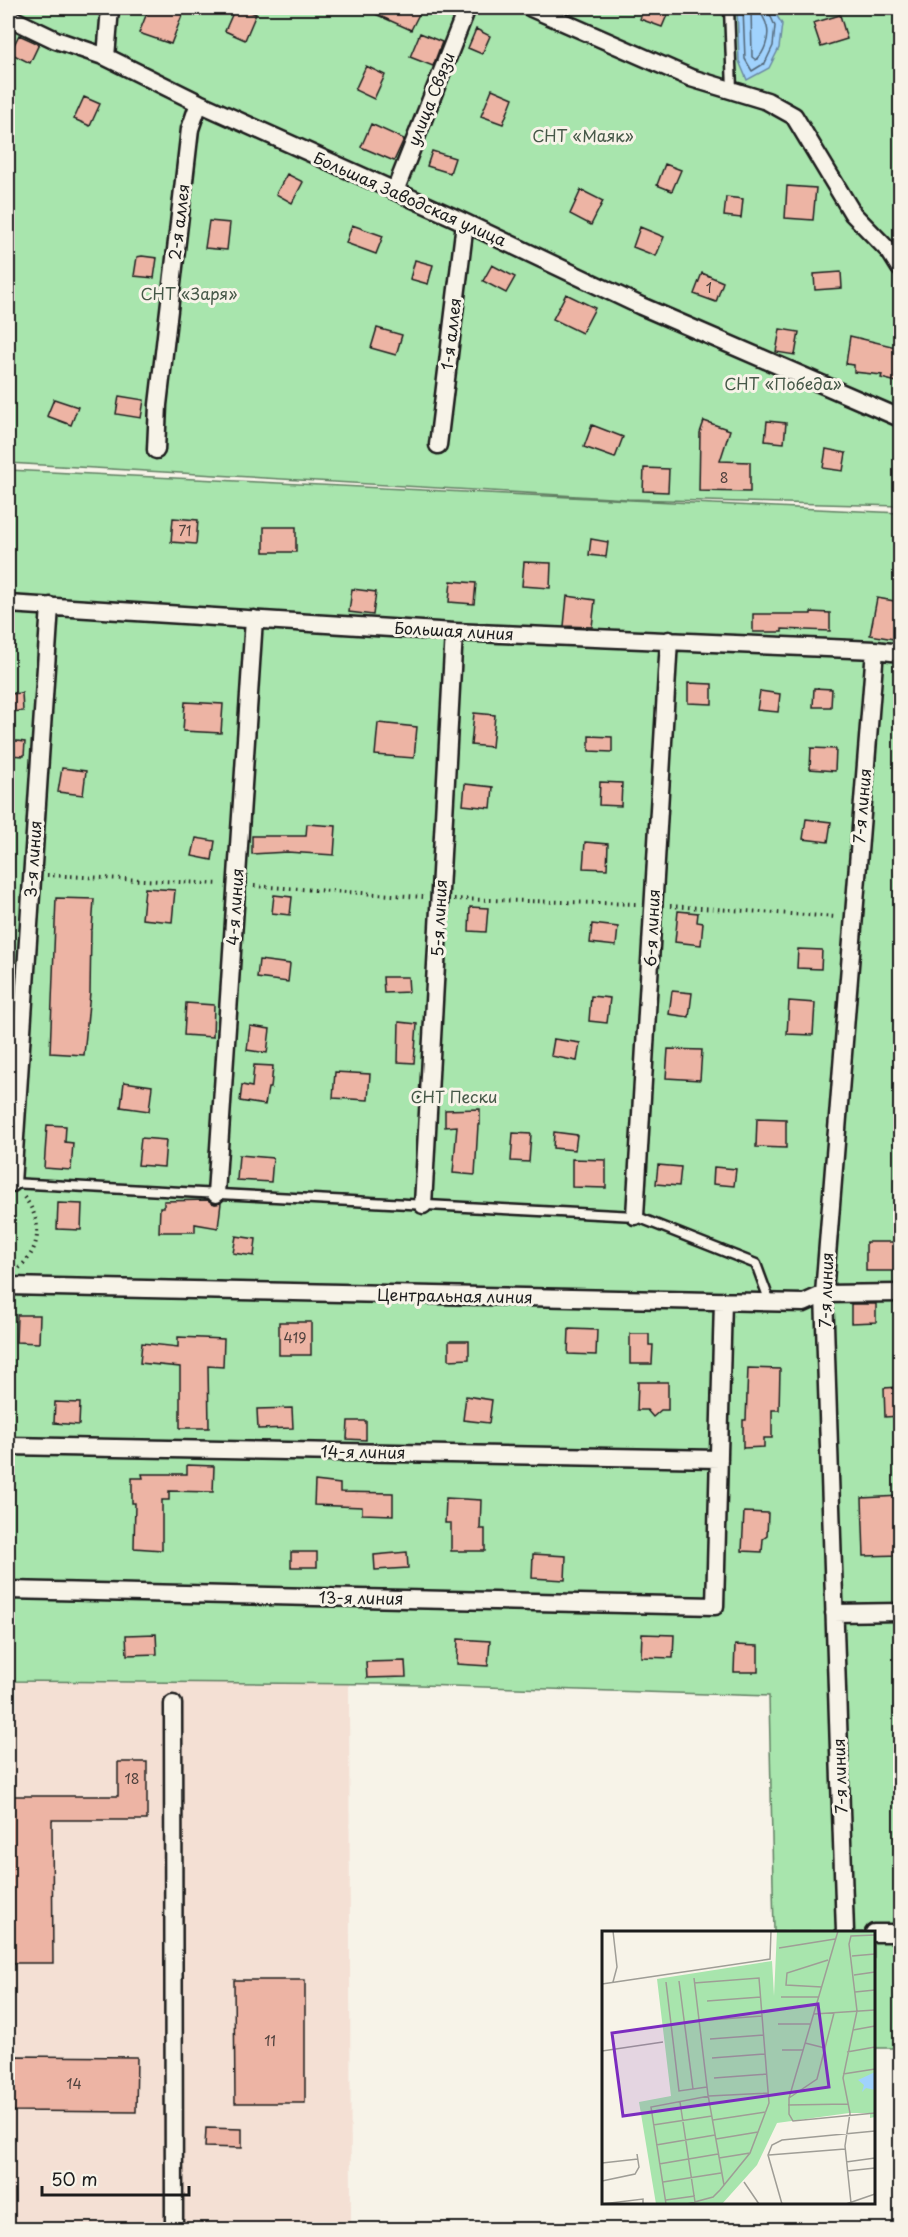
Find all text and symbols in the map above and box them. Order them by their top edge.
street label: улица Связи [400,48,460,149]
park label: СНТ «Маяк» [532,123,634,147]
street label: Большая Заводская улица [310,145,511,252]
street label: 2-я аллея [161,182,195,261]
house number: 1 [706,277,712,298]
park label: СНТ «Заря» [141,281,237,305]
street label: 1-я аллея [434,296,466,371]
park label: СНТ «Победа» [724,371,842,395]
house number: 8 [720,467,728,488]
house number: 71 [178,520,192,541]
street label: Большая линия [394,615,514,645]
street label: 7-я линия [846,767,876,845]
street label: 3-я линия [17,819,47,898]
street label: 4-я линия [219,867,249,946]
street label: 5-я линия [424,879,452,957]
street label: 6-я линия [637,888,665,968]
park label: СНТ Пески [411,1084,497,1108]
street label: 7-я линия [812,1252,838,1328]
street label: Центральная линия [377,1282,533,1308]
house number: 419 [284,1327,306,1348]
street label: 14-я линия [320,1438,406,1464]
street label: 13-я линия [318,1584,404,1610]
street label: 7-я линия [826,1738,852,1814]
house number: 18 [124,1768,140,1789]
inset map [602,1931,875,2204]
house number: 11 [264,2030,276,2051]
house number: 14 [66,2073,82,2094]
scale bar [42,2159,189,2197]
text: 50 m [51,2165,98,2192]

